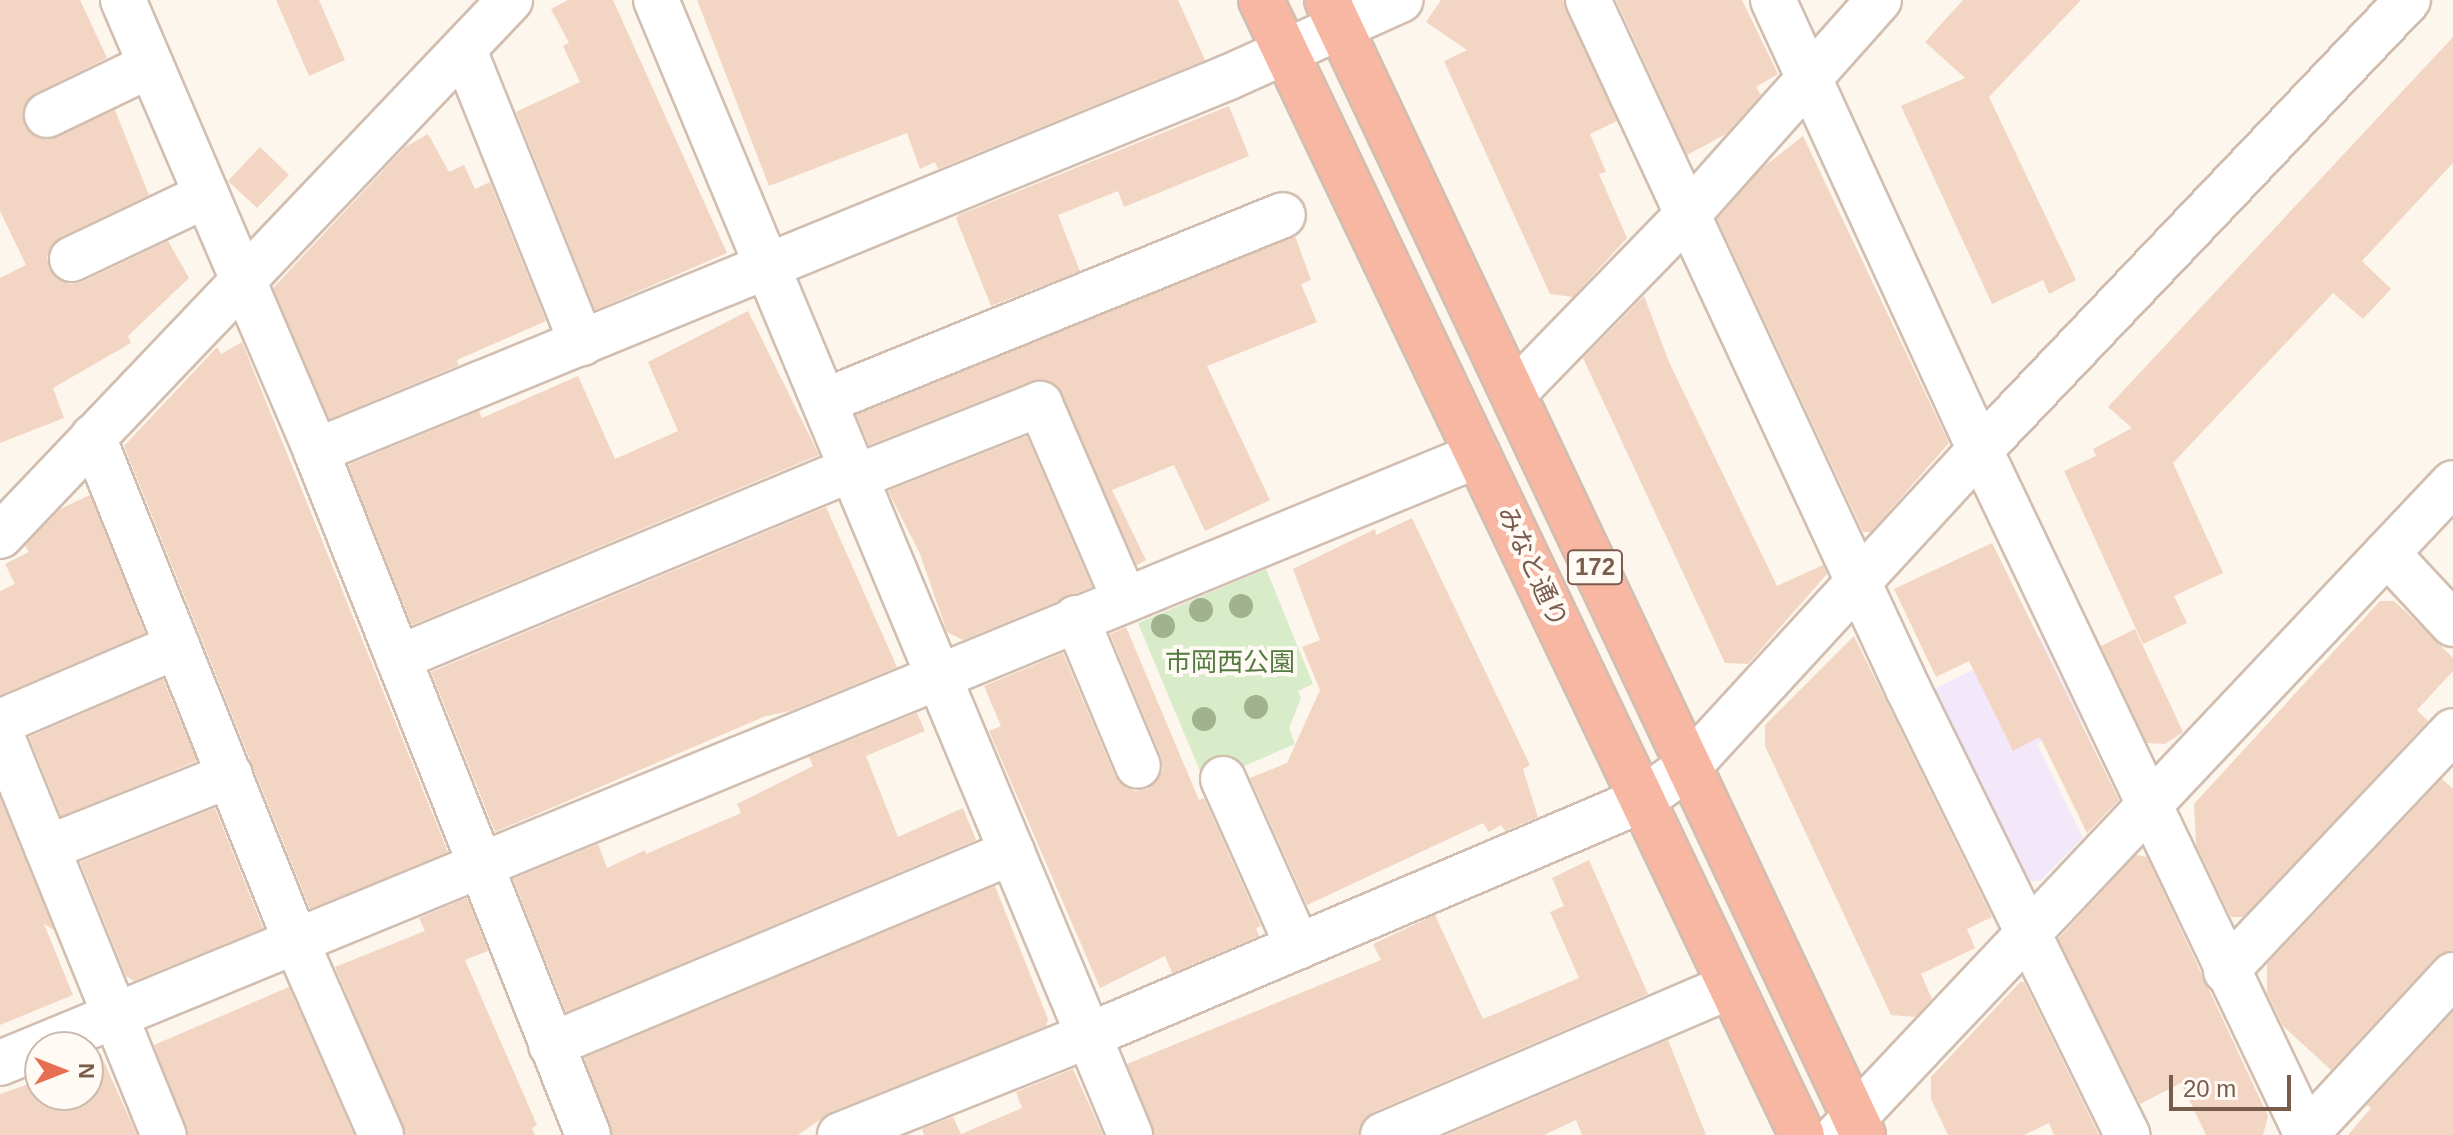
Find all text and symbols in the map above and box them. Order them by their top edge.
street label: みなと通り [1490,501,1574,633]
road number: 172 [1565,547,1625,587]
park label: 市岡西公園 [1165,647,1295,679]
north arrow [24,1031,104,1111]
scale bar [2173,1059,2295,1109]
text: N [74,1063,99,1079]
text: 20 m [2183,1075,2236,1102]

